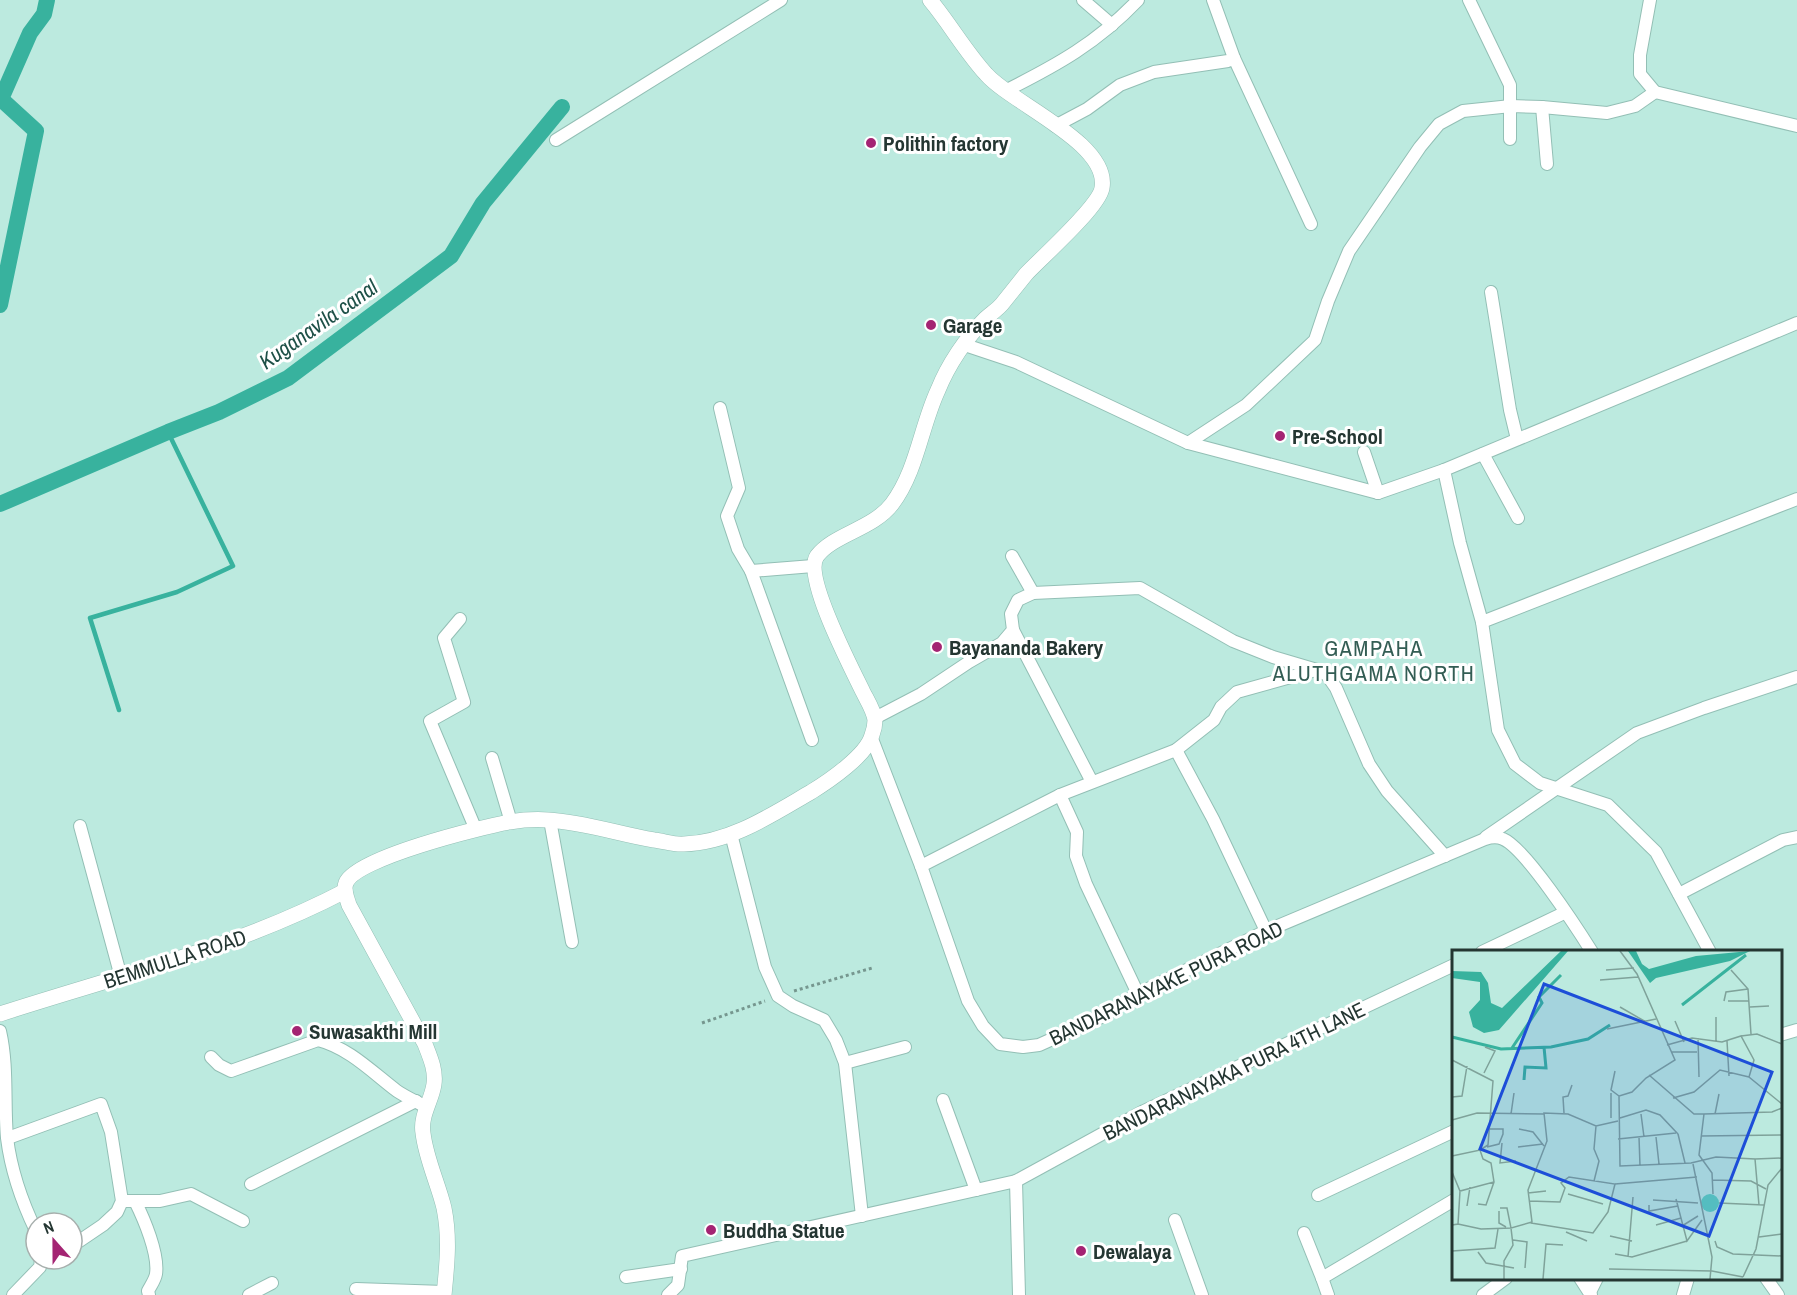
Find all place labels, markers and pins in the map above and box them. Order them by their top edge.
place label: Polithin factory [883,129,1009,158]
marker: Polithin factory [864,136,878,150]
place label: Garage [943,311,1002,340]
marker: Garage [924,318,938,332]
place label: Pre-School [1292,422,1383,451]
marker: Pre-School [1273,429,1287,443]
place label: Bayananda Bakery [949,633,1104,662]
marker: Bayananda Bakery [930,640,944,654]
place label: Suwasakthi Mill [309,1017,437,1046]
marker: Suwasakthi Mill [290,1024,304,1038]
place label: Buddha Statue [723,1216,845,1245]
marker: Buddha Statue [704,1223,718,1237]
place label: Dewalaya [1093,1237,1172,1266]
marker: Dewalaya [1074,1244,1088,1258]

